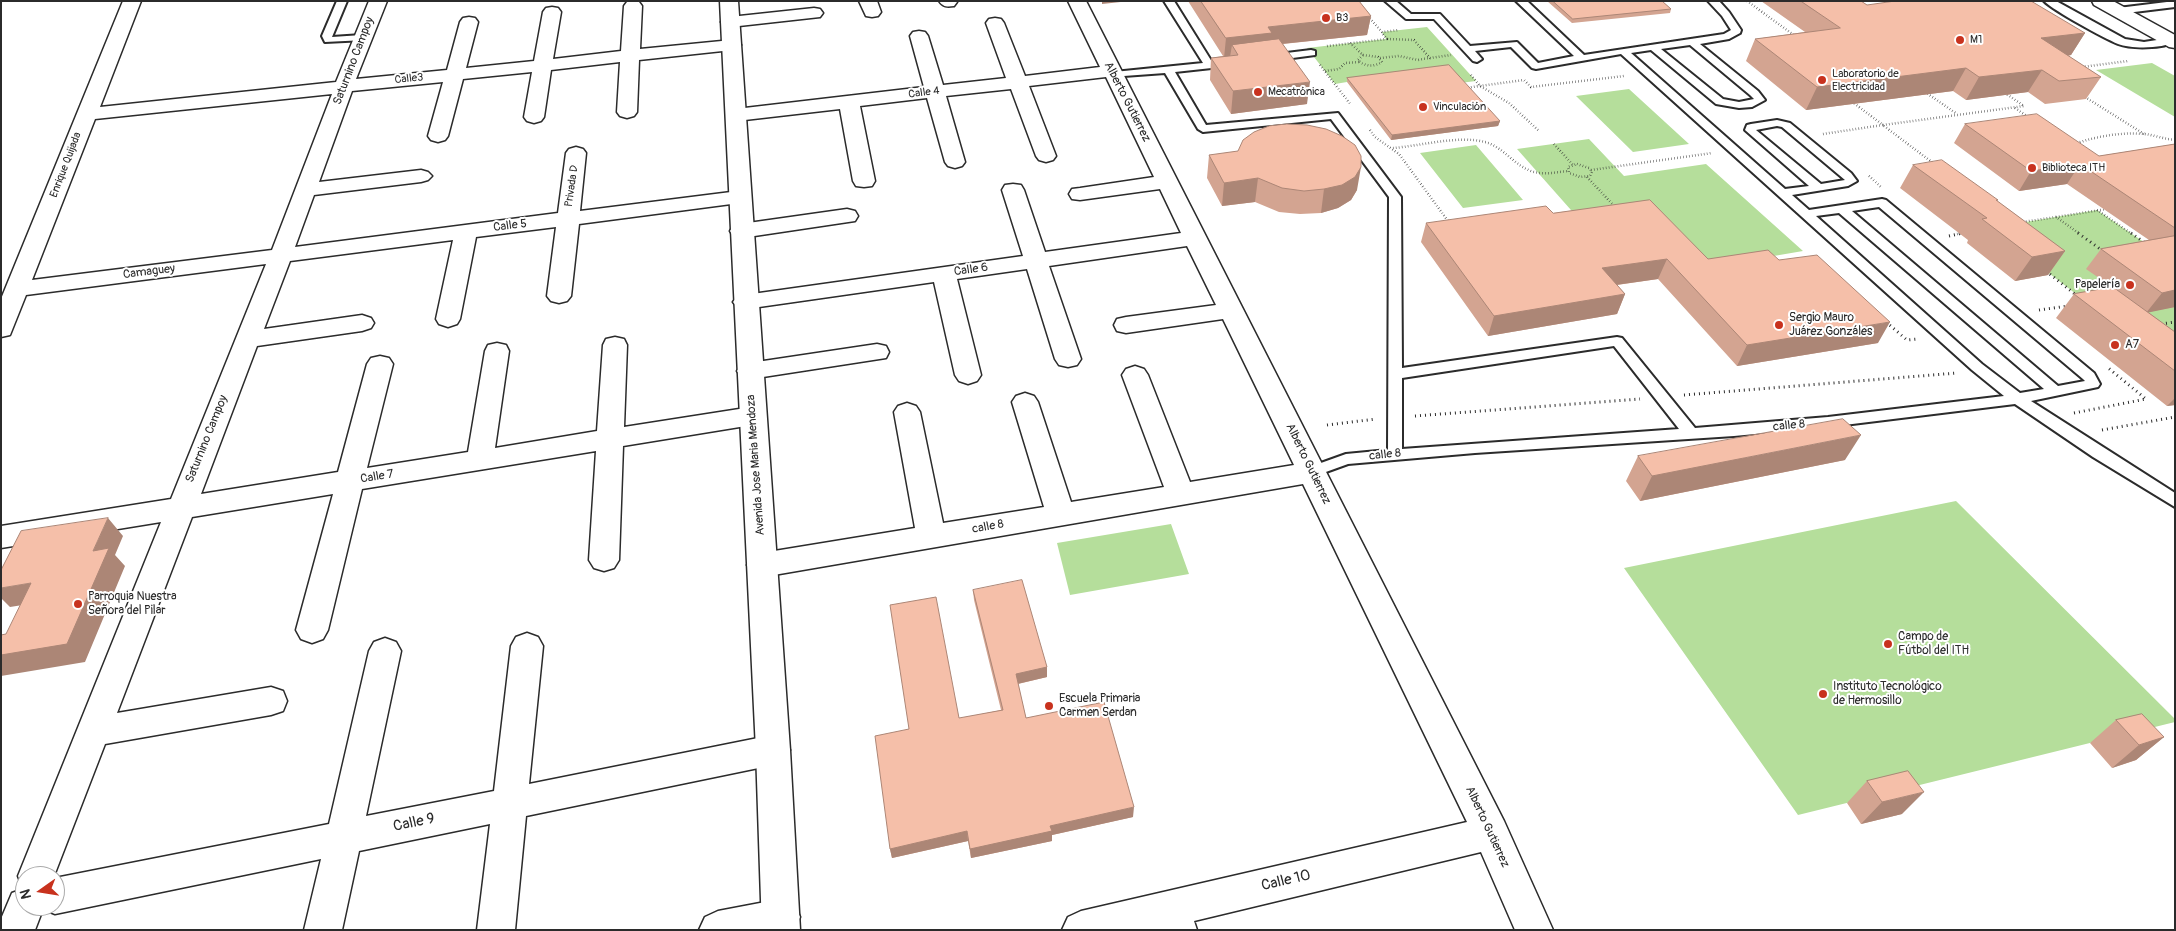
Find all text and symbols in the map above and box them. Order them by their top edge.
place label: B3 [1336,11,1348,25]
marker: B3 [1320,12,1332,24]
street label: Saturnino Campoy [331,15,377,107]
place label: M1 [1970,33,1982,47]
marker: M1 [1954,34,1966,46]
street label: Alberto Gutierrez [1101,60,1153,144]
place label: Laboratorio de Electricidad [1832,67,1899,93]
street label: Calle3 [394,71,424,87]
marker: Laboratorio de Electricidad [1816,74,1828,86]
street label: Calle 4 [908,85,940,101]
place label: Mecatrónica [1268,85,1325,99]
marker: Mecatrónica [1252,86,1264,98]
place label: Vinculación [1433,100,1486,114]
marker: Vinculación [1417,101,1429,113]
street label: Enrique Quijada [47,130,85,200]
place label: Biblioteca ITH [2042,161,2105,175]
marker: Biblioteca ITH [2026,162,2038,174]
street label: Privada D [563,164,581,208]
street label: Calle 5 [492,217,528,235]
street label: Calle 6 [953,260,989,280]
street label: Camaguey [122,262,176,282]
place label: Papelería [2075,278,2120,292]
marker: Papelería [2124,279,2136,291]
place label: Sergio Mauro Juárez Gonzáles [1789,311,1872,339]
marker: Sergio Mauro Juárez Gonzáles [1773,319,1785,331]
place label: A7 [2125,338,2139,352]
marker: A7 [2109,339,2121,351]
street label: Saturnino Campoy [183,393,231,485]
street label: Avenida Jose Maria Mendoza [744,394,768,536]
street label: calle 8 [1772,417,1806,435]
street label: Alberto Gutierrez [1282,421,1334,507]
street label: calle 8 [1368,446,1402,464]
street label: Calle 7 [359,467,395,487]
street label: calle 8 [971,517,1005,537]
place label: Parroquia Nuestra Señora del Pilar [88,590,177,618]
marker: Parroquia Nuestra Señora del Pilar [72,598,84,610]
place label: Campo de Fútbol del ITH [1898,630,1969,658]
marker: Campo de Fútbol del ITH [1882,638,1894,650]
place label: Instituto Tecnológico de Hermosillo [1833,680,1942,708]
marker: Instituto Tecnológico de Hermosillo [1817,688,1829,700]
place label: Escuela Primaria Carmen Serdan [1059,692,1140,720]
marker: Escuela Primaria Carmen Serdan [1043,700,1055,712]
street label: Alberto Gutierrez [1462,784,1512,870]
street label: Calle 9 [392,810,436,836]
north arrow [15,866,65,916]
street label: Calle 10 [1260,867,1312,895]
text: N [17,888,35,901]

